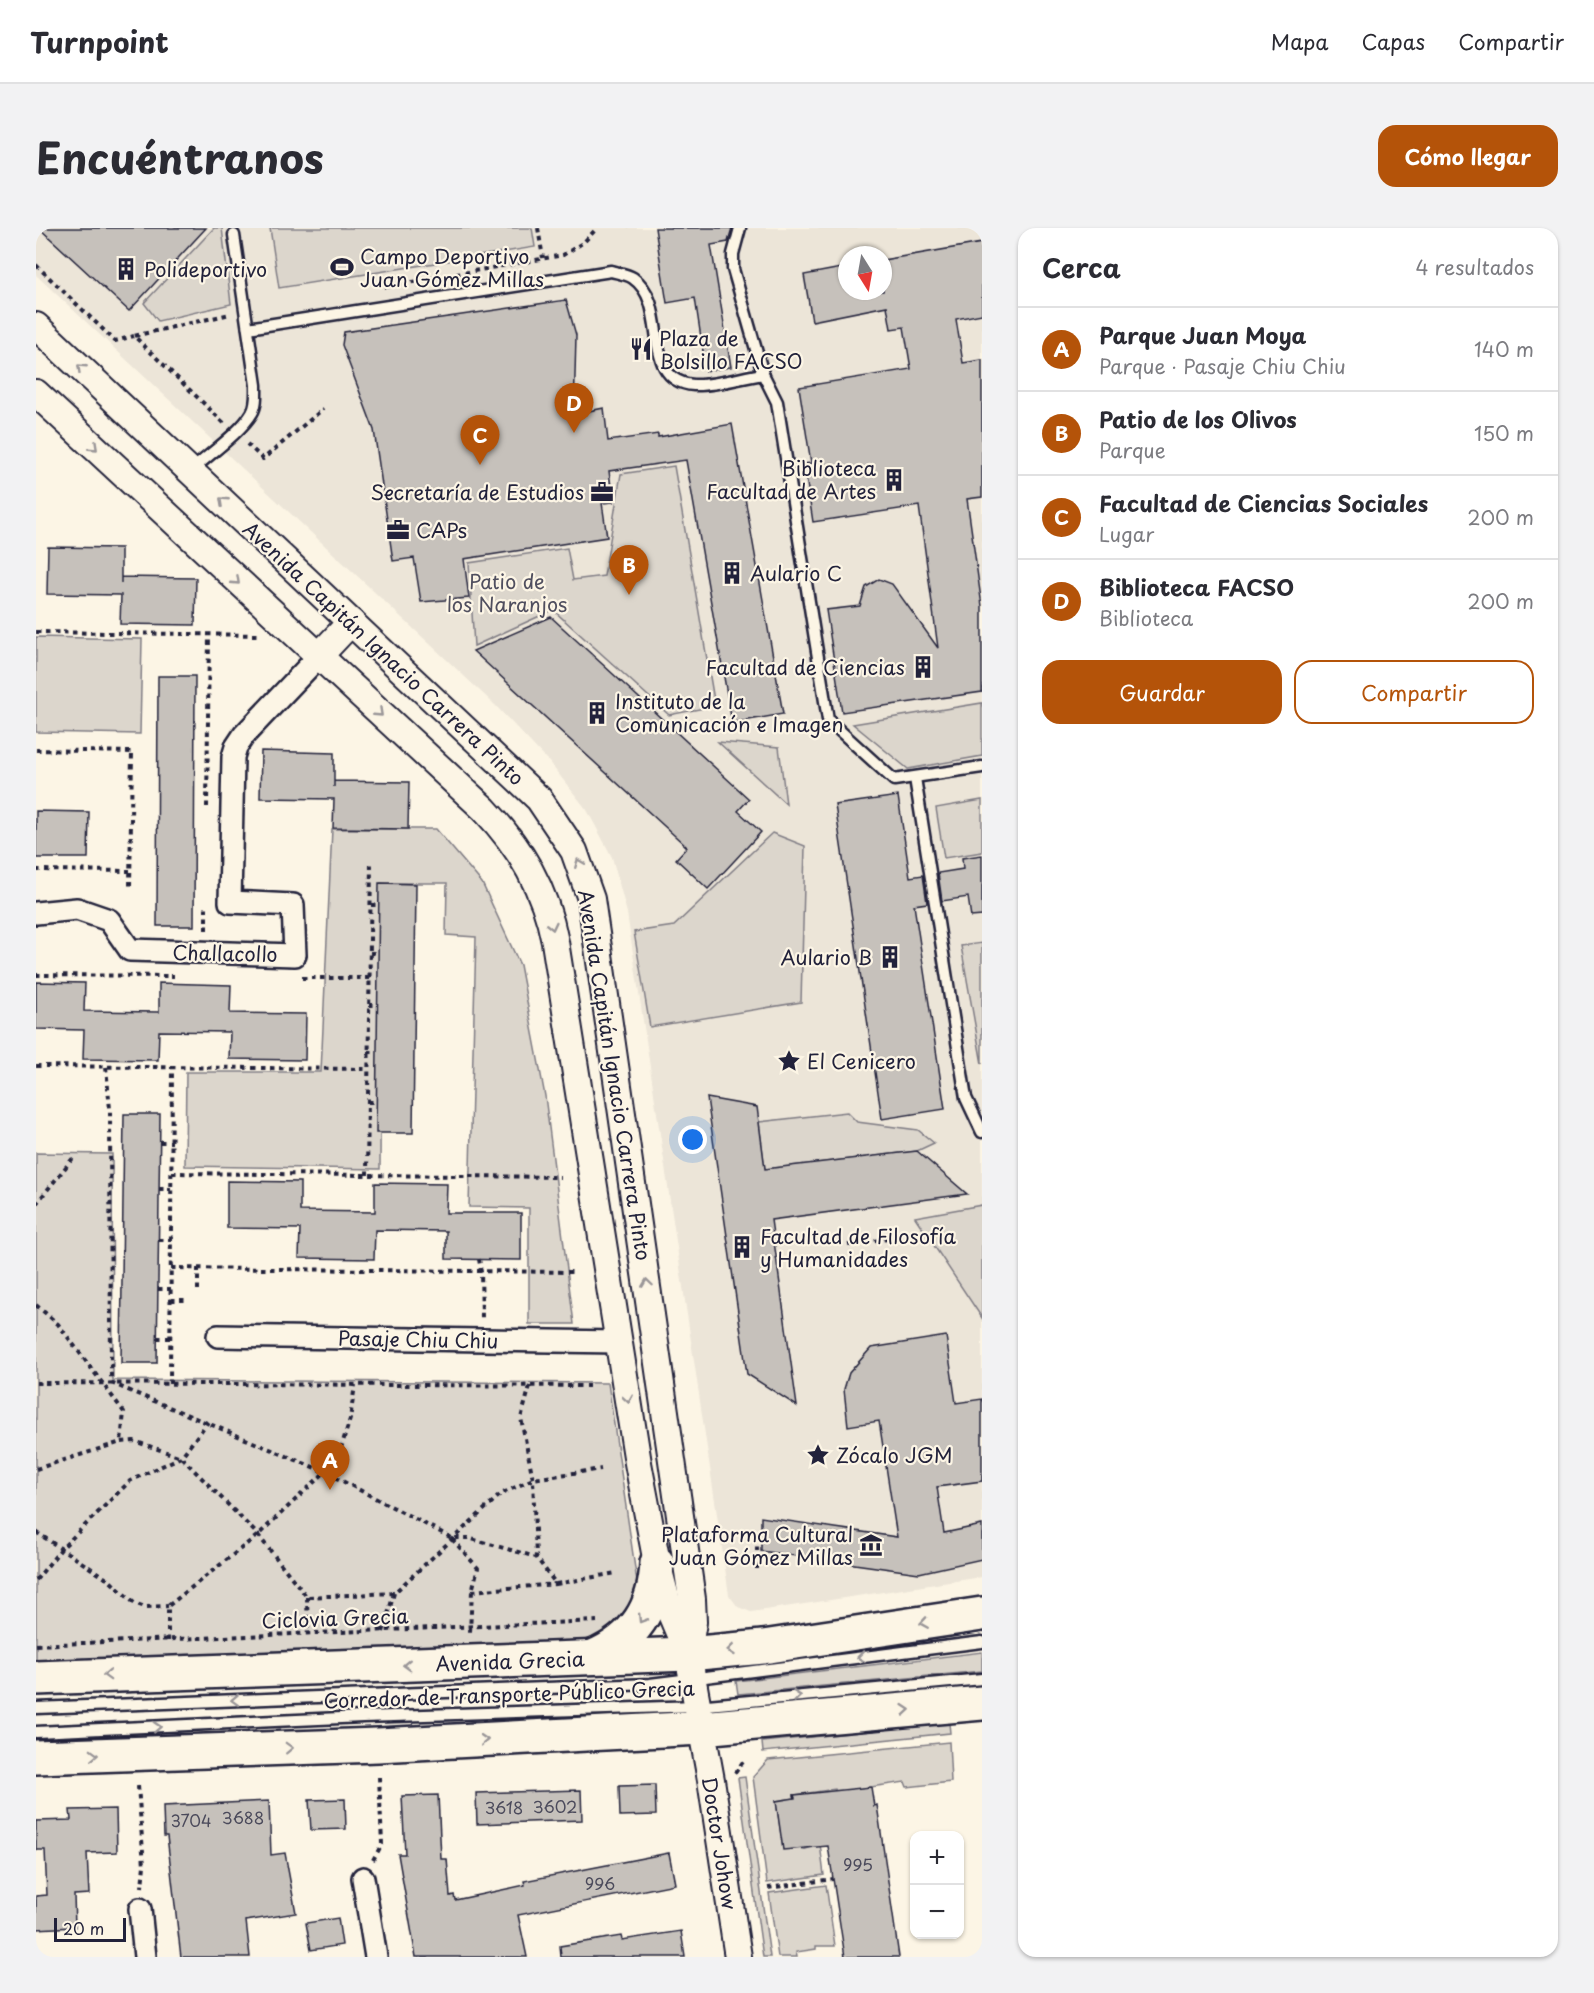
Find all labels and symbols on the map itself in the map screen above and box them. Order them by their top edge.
place label: Campo Deportivo Juan Gómez Millas [360,241,544,294]
north arrow [838,246,892,300]
place label: Polideportivo [144,254,267,284]
sports icon: Campo Deportivo Juan Gómez Millas [329,254,355,280]
building icon: Polideportivo [113,256,139,282]
place label: Plaza de Bolsillo FACSO [659,323,803,376]
restaurant icon: Plaza de Bolsillo FACSO [628,336,654,362]
one-way arrow [77,364,87,375]
pin: D [554,384,594,433]
pin: C [460,416,500,465]
one-way arrow [87,440,98,451]
place label: Biblioteca Facultad de Artes [706,453,877,506]
building icon: Biblioteca Facultad de Artes [881,467,907,493]
place label: Secretaría de Estudios [371,477,584,507]
office icon: Secretaría de Estudios [589,479,615,505]
one-way arrow [219,498,230,509]
street label: Avenida Capitán Ignacio Carrera Pinto [237,514,531,792]
place label: CAPs [416,515,467,545]
office icon: CAPs [385,517,411,543]
pin: B [610,546,648,595]
place label: Aulario C [750,558,842,588]
building icon: Aulario C [719,560,745,586]
park label: Patio de los Naranjos [447,566,567,619]
one-way arrow [229,573,240,584]
place label: Facultad de Ciencias [706,652,905,682]
building icon: Facultad de Ciencias [910,654,936,680]
place label: Instituto de la Comunicación e Imagen [615,686,843,739]
building icon: Instituto de la Comunicación e Imagen [584,700,610,726]
one-way arrow [373,706,383,717]
one-way arrow [574,858,586,869]
street label: Avenida Capitán Ignacio Carrera Pinto [571,887,659,1263]
one-way arrow [545,920,558,930]
street label: Challacollo [172,937,278,969]
place label: Aulario B [780,942,872,972]
building icon: Aulario B [877,944,903,970]
place label: El Cenicero [807,1046,916,1076]
place icon: El Cenicero [776,1048,802,1074]
your location [678,1125,707,1154]
place label: Facultad de Filosofía y Humanidades [760,1221,956,1274]
building icon: Facultad de Filosofía y Humanidades [729,1234,755,1260]
one-way arrow [641,1278,653,1287]
street label: Pasaje Chiu Chiu [338,1323,498,1355]
one-way arrow [621,1395,633,1404]
pin: A [310,1440,350,1490]
place label: Zócalo JGM [836,1440,953,1470]
place icon: Zócalo JGM [805,1442,831,1468]
place label: Plataforma Cultural Juan Gómez Millas [661,1519,853,1572]
museum icon: Plataforma Cultural Juan Gómez Millas [858,1532,884,1558]
street label: Ciclovia Grecia [261,1600,410,1636]
one-way arrow [638,1613,650,1623]
one-way arrow [920,1617,929,1629]
street label: Avenida Grecia [435,1643,585,1679]
one-way arrow [727,1644,736,1656]
one-way arrow [857,1650,866,1662]
one-way arrow [403,1658,412,1671]
one-way arrow [103,1669,112,1682]
street label: Corredor de Transporte Público Grecia [323,1673,696,1715]
one-way arrow [793,1690,802,1703]
one-way arrow [231,1694,240,1706]
one-way arrow [902,1704,911,1717]
one-way arrow [153,1720,162,1733]
one-way arrow [480,1733,489,1746]
one-way arrow [285,1742,294,1755]
one-way arrow [90,1749,99,1762]
street label: Doctor Johow [695,1774,745,1912]
house number: 3602 [533,1794,577,1818]
house number: 3618 [485,1795,523,1819]
house number: 3688 [222,1805,264,1829]
house number: 3704 [170,1808,212,1832]
house number: 995 [843,1852,873,1876]
house number: 996 [585,1871,615,1895]
scale bar [54,1915,126,1942]

